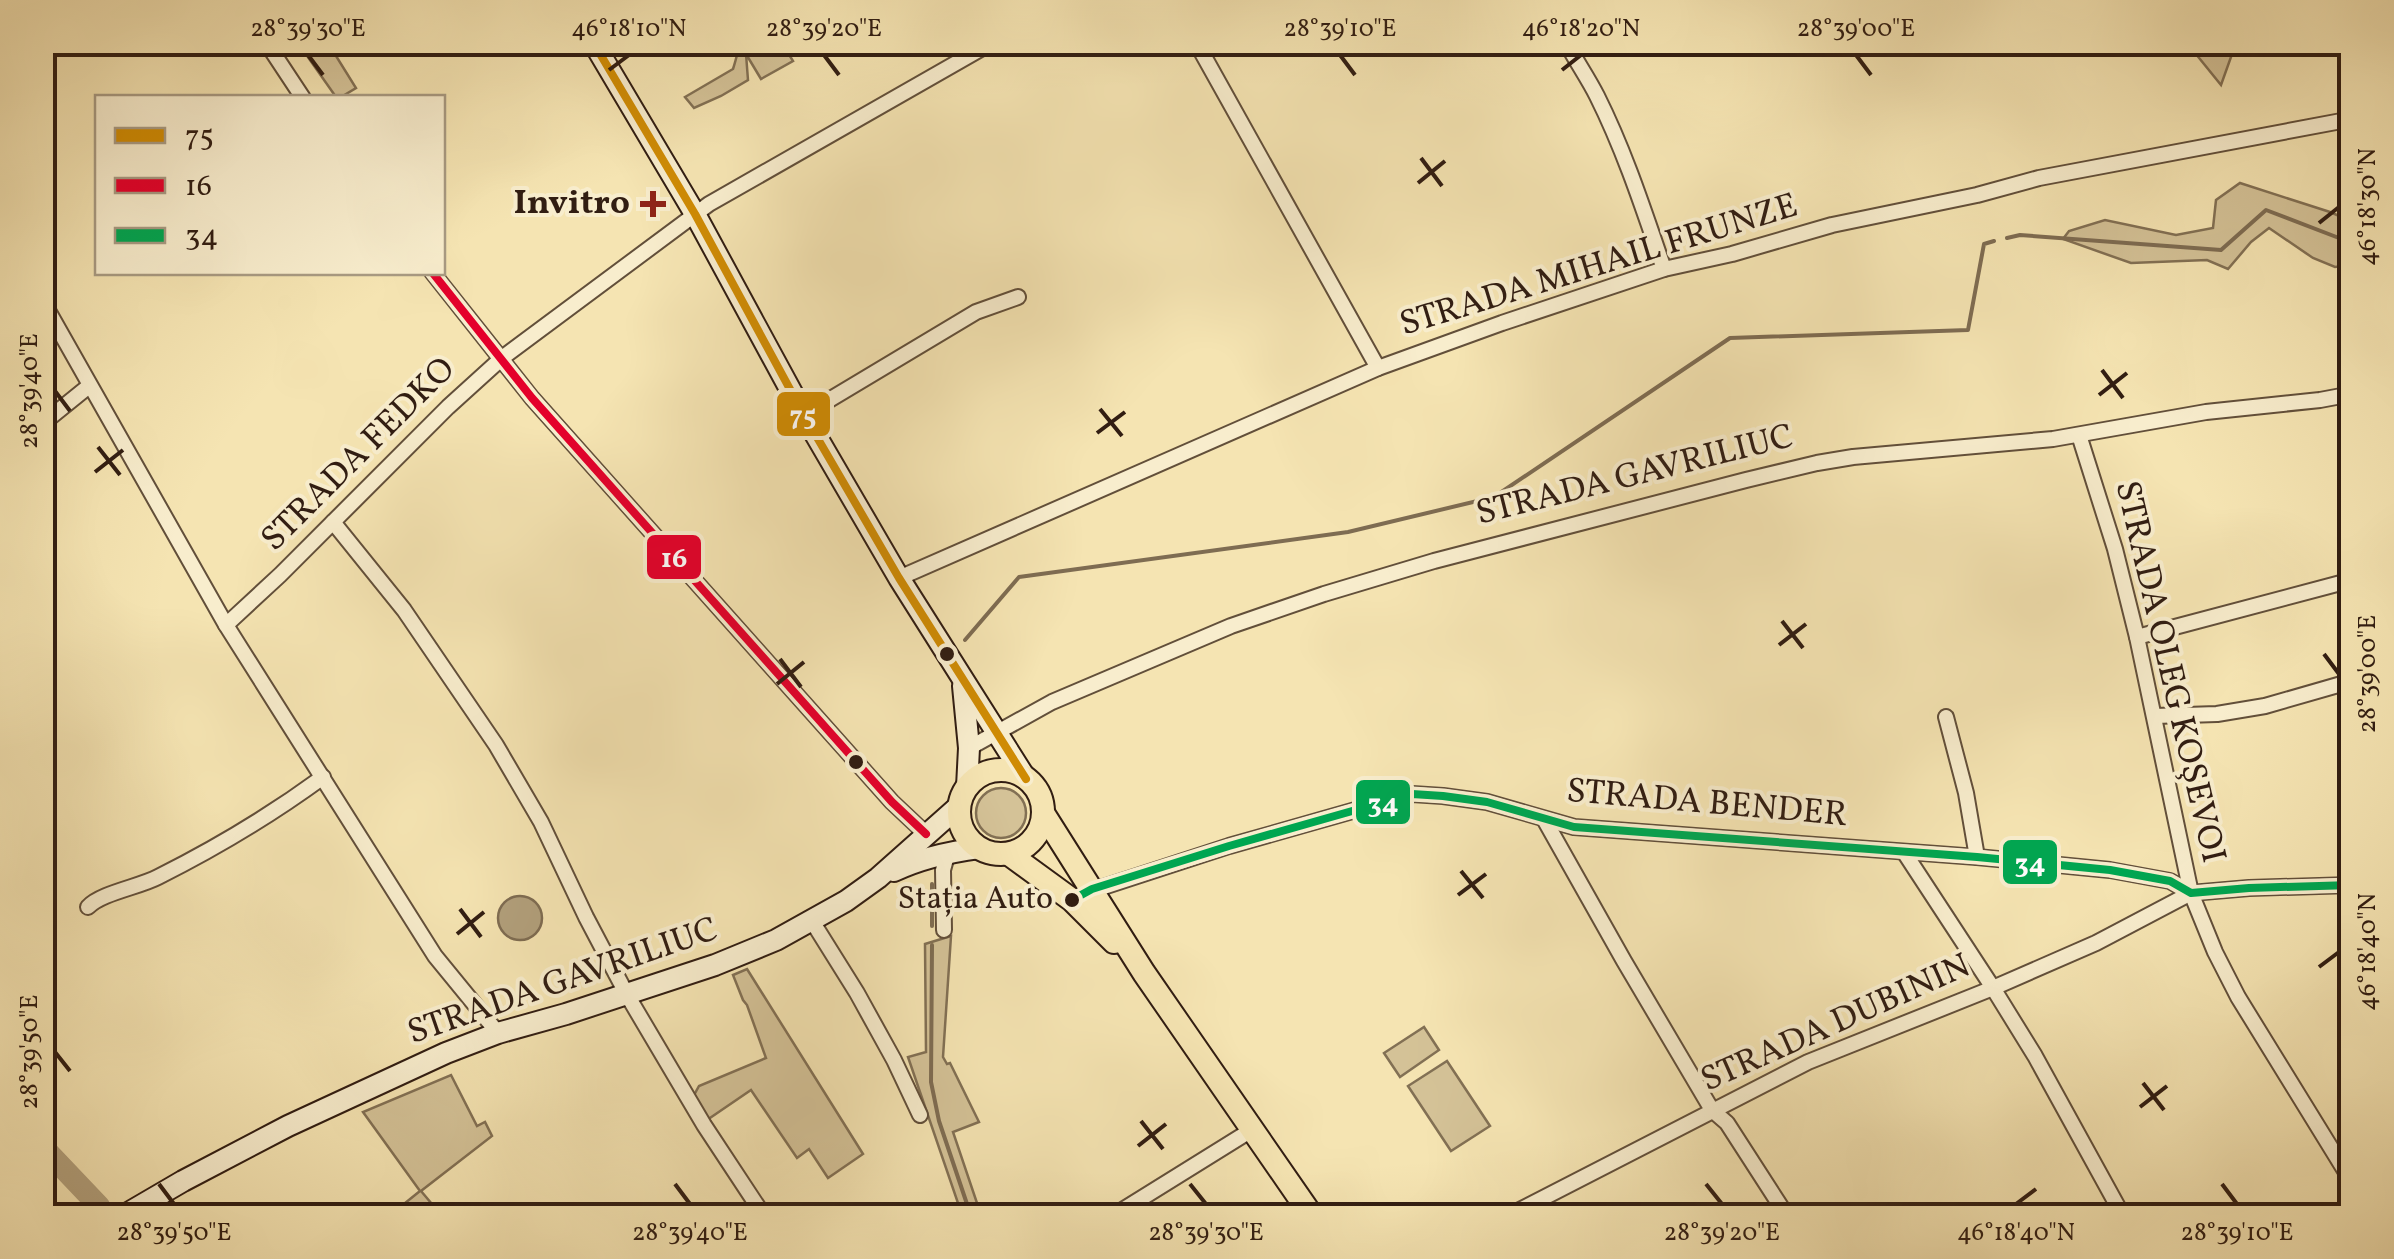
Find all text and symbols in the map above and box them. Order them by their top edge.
text: 28°39'30"E [250,12,366,47]
text: 46°18'10"N [571,12,687,47]
text: 28°39'20"E [766,12,882,47]
text: 28°39'10"E [1283,12,1397,47]
text: 46°18'20"N [1522,12,1640,47]
text: 28°39'00"E [1797,12,1915,47]
legend [95,95,445,275]
text: 75 [185,116,214,158]
text: 46°18'30"N [2351,148,2386,266]
text: 16 [185,166,212,208]
place label: Invitro [513,180,630,228]
street label: STRADA MIHAIL FRUNZE [1394,183,1804,349]
marker: Invitro [640,191,666,217]
text: 34 [185,216,218,258]
text: 28°39'40"E [13,333,48,449]
street label: STRADA FEDKO [251,347,467,563]
line badge: 75 [775,390,832,438]
text: 75 [790,397,816,436]
street label: STRADA GAVRILIUC [1471,413,1799,539]
street label: STRADA OLEG KOŞEVOI [2102,476,2236,868]
line badge: 16 [645,533,703,581]
text: 16 [661,540,687,579]
text: 28°39'00"E [2351,615,2386,733]
unlabelled marker [937,644,957,664]
unlabelled marker [846,752,866,772]
street label: STRADA BENDER [1564,768,1850,840]
line badge: 34 [1354,778,1412,826]
text: 34 [1367,785,1399,824]
line badge: 34 [2001,838,2059,886]
text: 34 [2014,845,2046,884]
place label: Stația Auto [898,878,1053,922]
marker: Stația Auto [1062,890,1082,910]
text: 46°18'40"N [2351,893,2386,1011]
street label: STRADA GAVRILIUC [401,906,725,1058]
street label: STRADA DUBININ [1694,943,1978,1105]
text: 28°39'50"E [13,995,48,1109]
text: 28°39'50"E [117,1216,231,1251]
text: 28°39'40"E [632,1216,748,1251]
text: 28°39'30"E [1148,1216,1264,1251]
text: 28°39'20"E [1664,1216,1780,1251]
text: 46°18'40"N [1957,1216,2075,1251]
text: 28°39'10"E [2180,1216,2294,1251]

